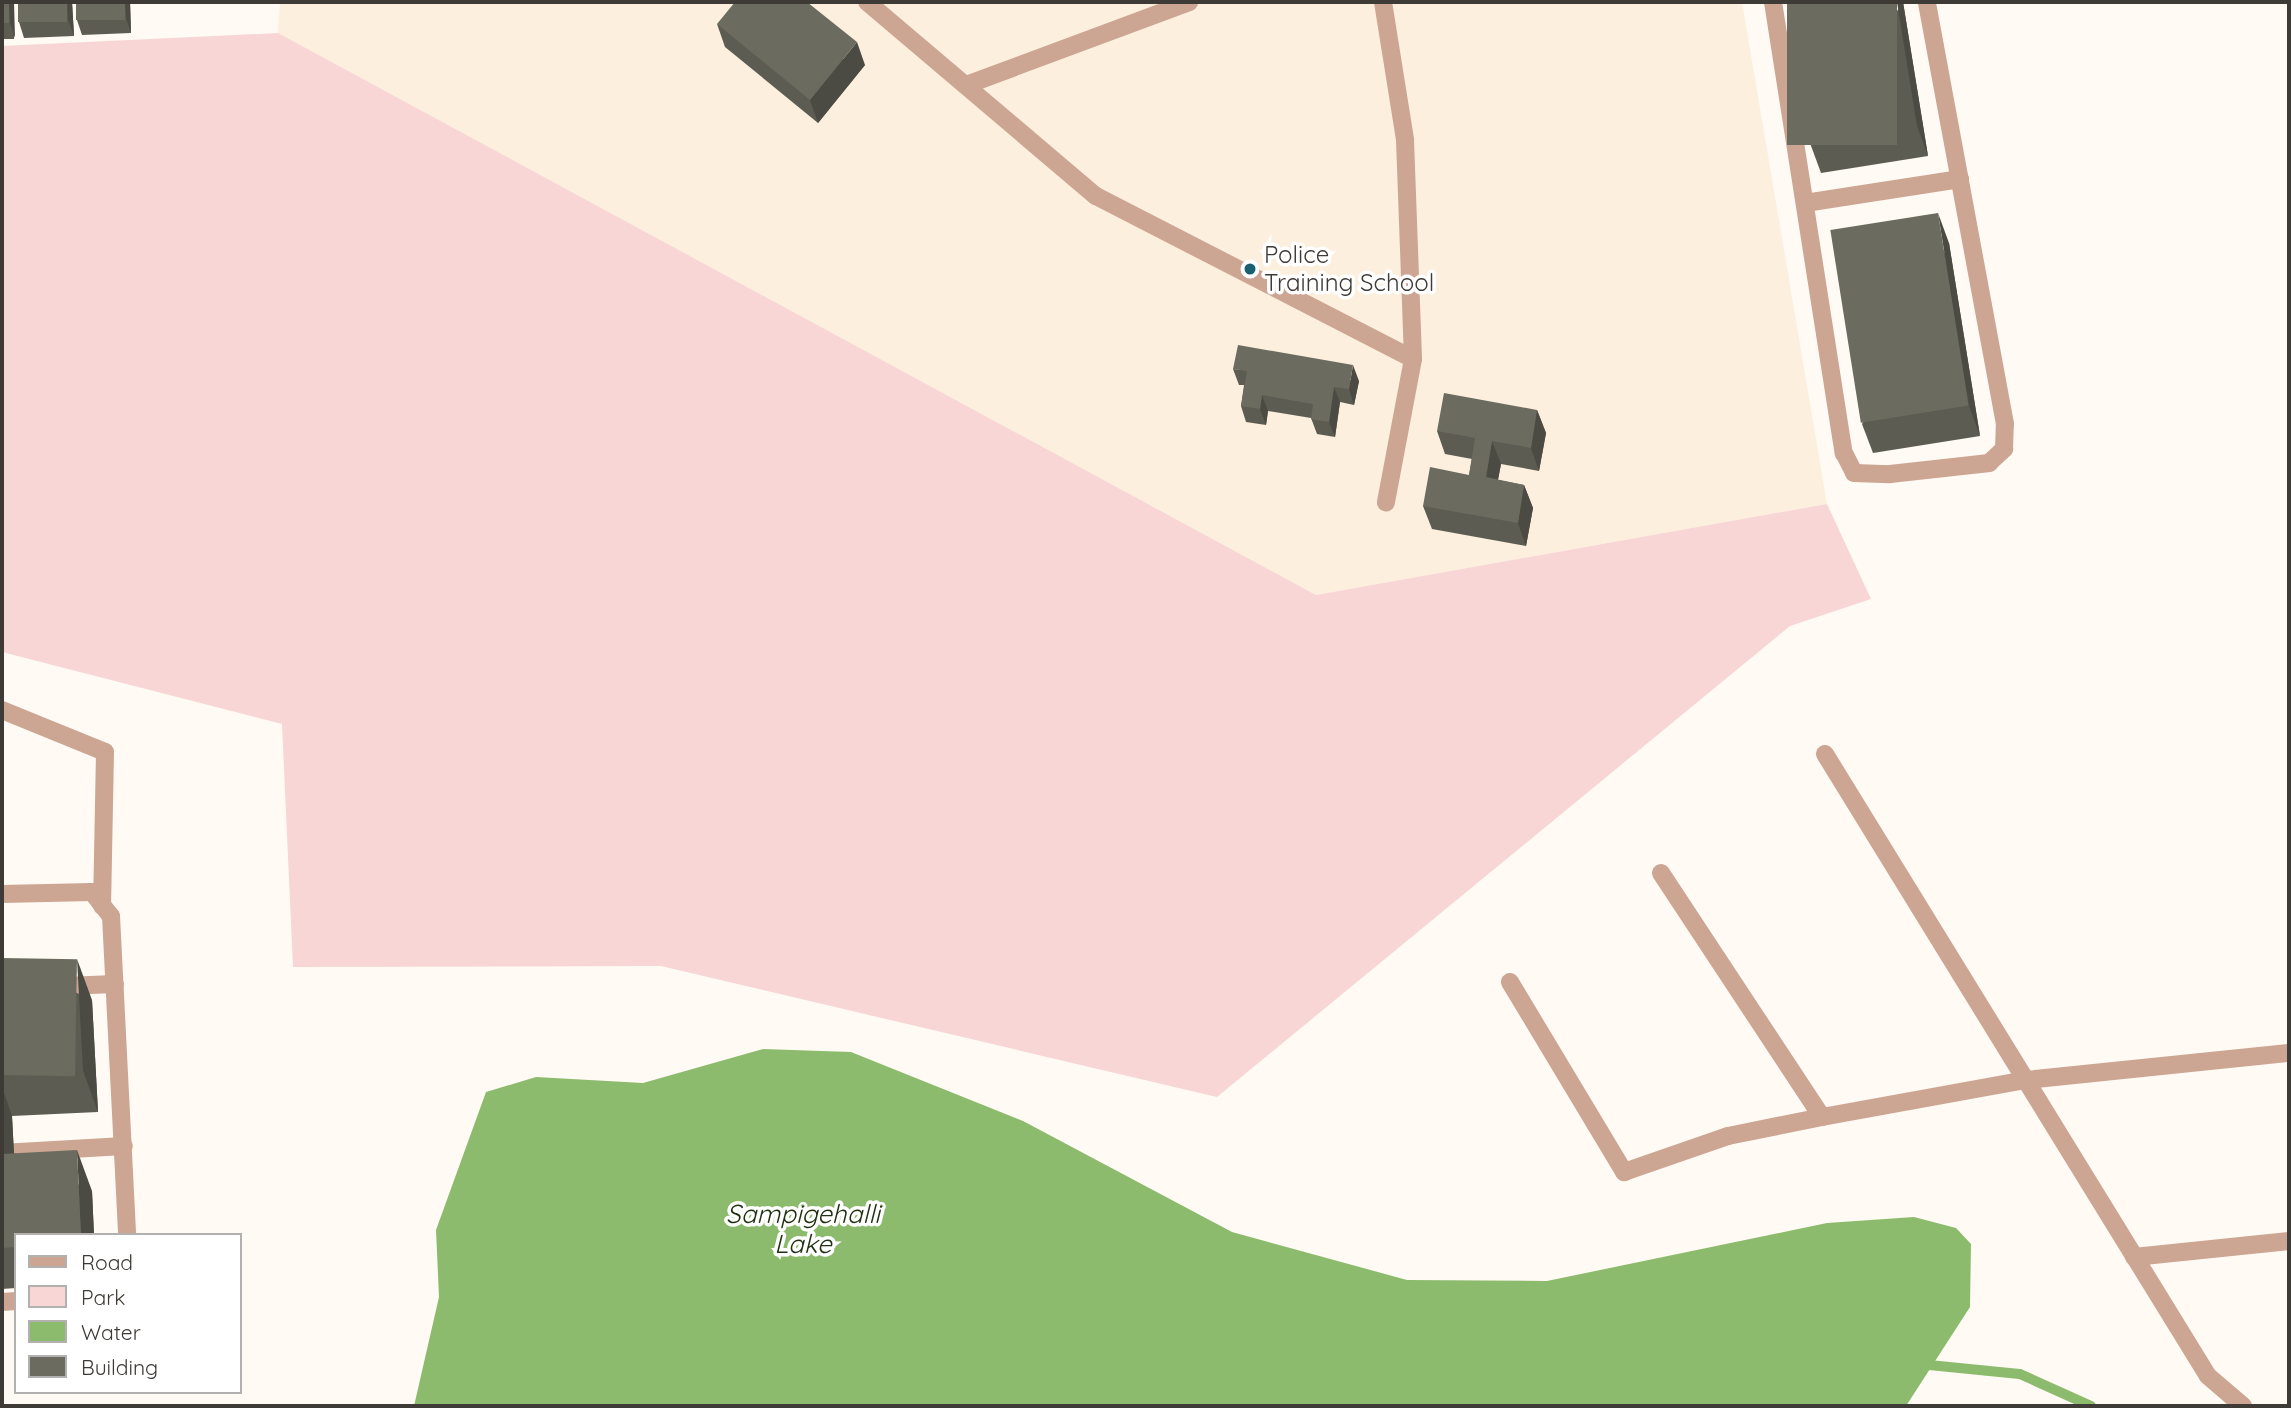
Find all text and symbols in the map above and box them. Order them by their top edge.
place label: Police Training School [1264,241,1434,297]
marker: Police Training School [1242,261,1258,277]
water label: Sampigehalli Lake [726,1198,880,1260]
legend [14,1233,242,1394]
text: Road [81,1249,133,1275]
text: Park [81,1284,125,1310]
text: Water [81,1319,141,1345]
text: Building [81,1354,158,1380]

